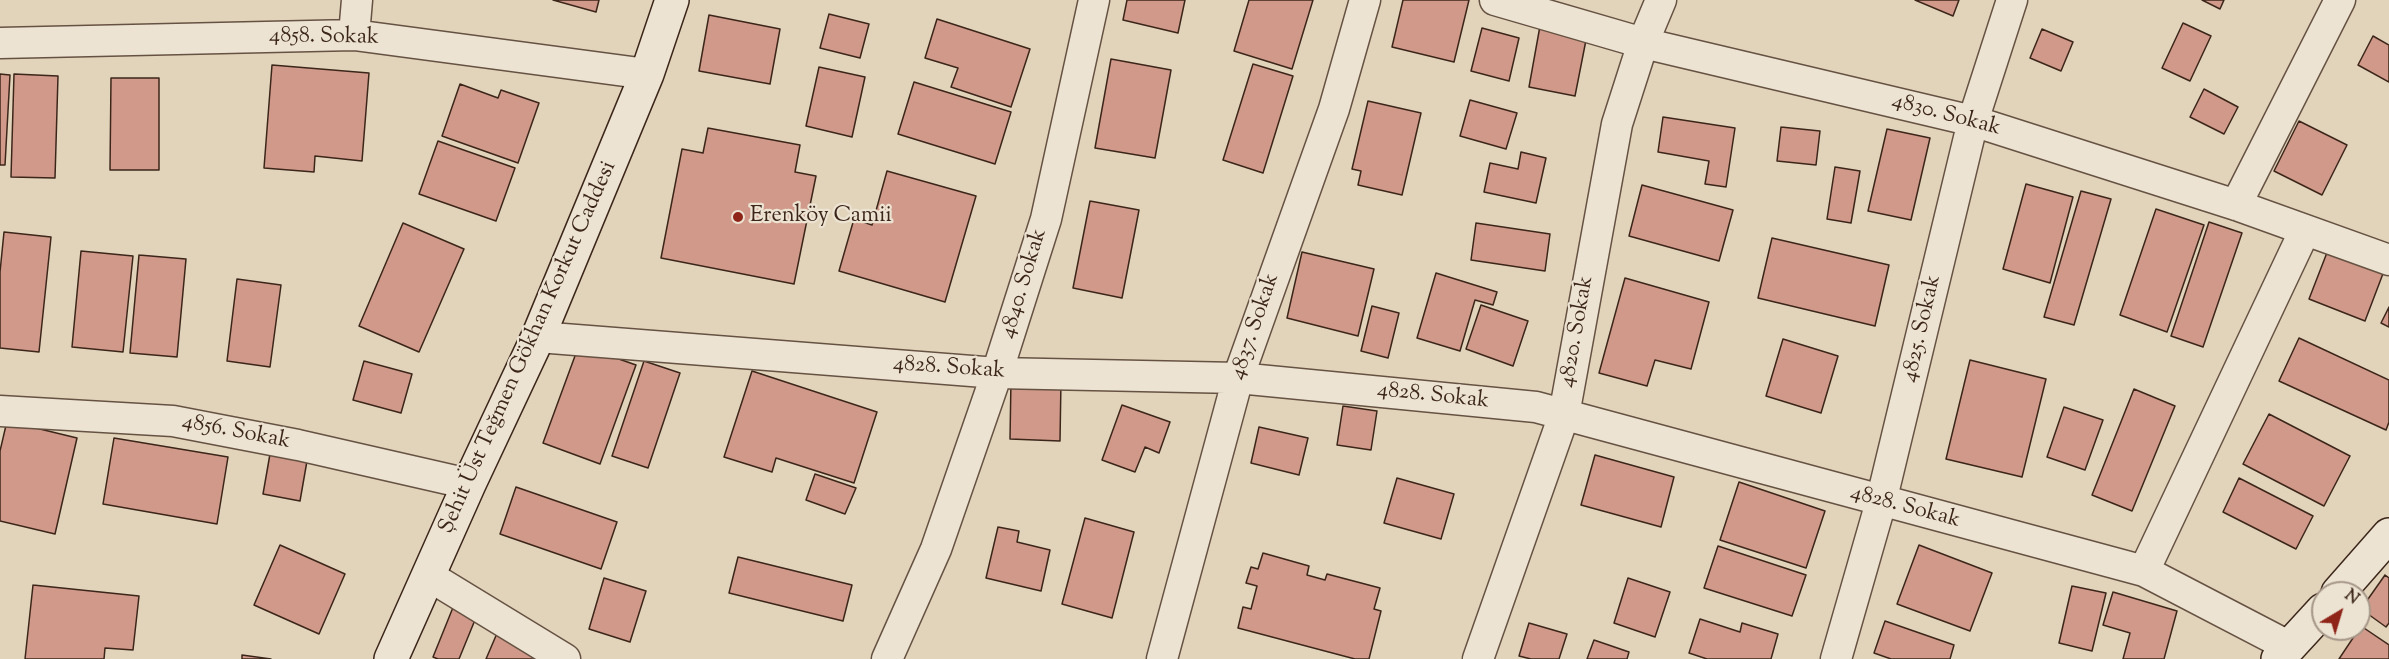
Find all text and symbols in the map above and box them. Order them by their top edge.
street label: 4858. Sokak [269,24,379,52]
street label: 4830. Sokak [1889,89,2003,143]
street label: Şehit Üst Teğmen Gökhan Korkut Caddesi [435,158,623,538]
place label: Erenköy Camii [750,204,892,230]
marker: Erenköy Camii [731,210,745,224]
street label: 4840. Sokak [996,226,1054,342]
street label: 4837. Sokak [1226,271,1286,383]
street label: 4825. Sokak [1898,273,1948,385]
street label: 4820. Sokak [1555,274,1601,390]
street label: 4828. Sokak [892,352,1006,386]
street label: 4828. Sokak [1376,378,1490,416]
street label: 4856. Sokak [180,410,292,456]
street label: 4828. Sokak [1847,481,1963,535]
north arrow [2311,581,2371,641]
text: N [2339,585,2363,611]

